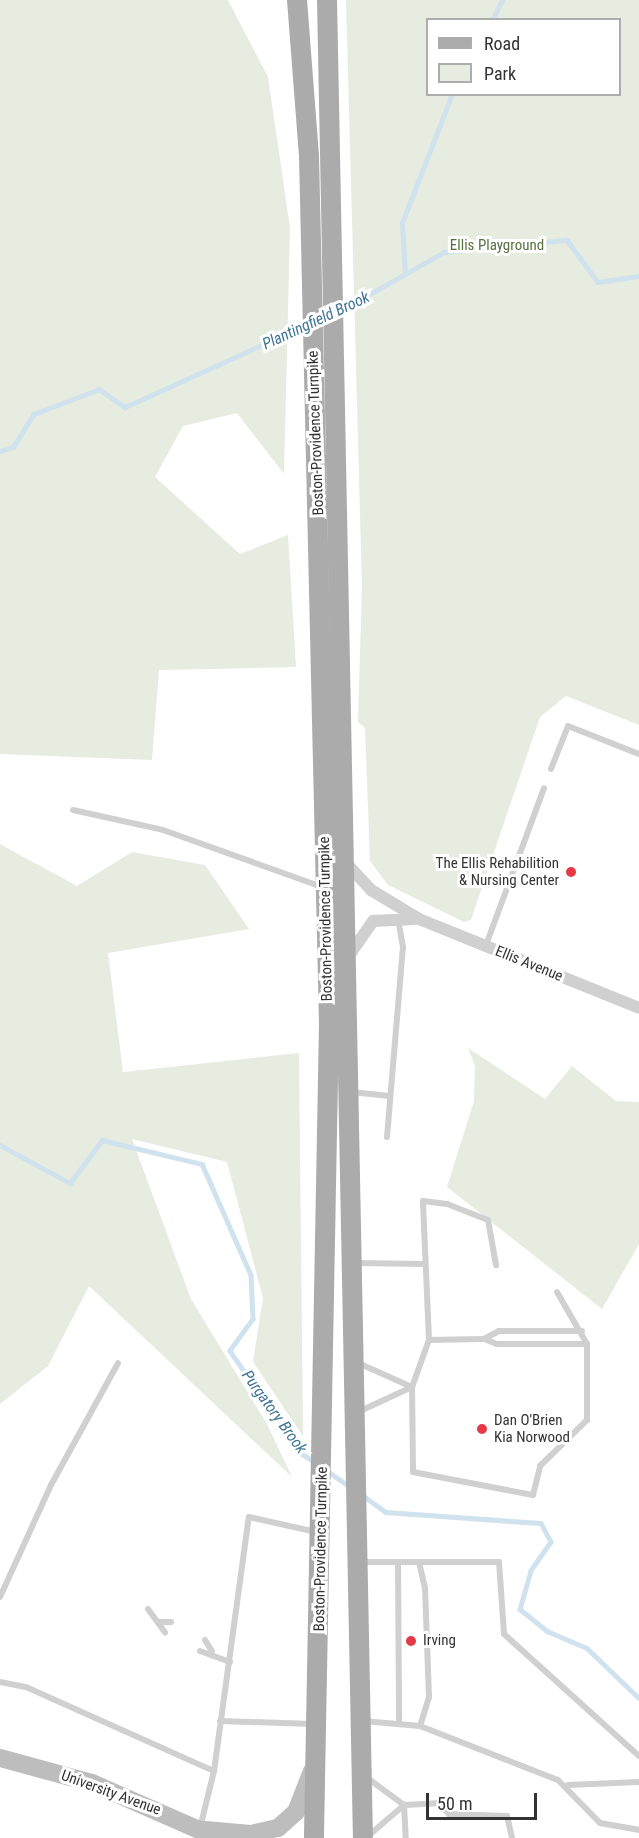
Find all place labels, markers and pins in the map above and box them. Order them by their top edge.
place label: The Ellis Rehabilition & Nursing Center [436,854,559,889]
marker: The Ellis Rehabilition & Nursing Center [564,865,578,879]
place label: Dan O'Brien Kia Norwood [494,1411,570,1446]
marker: Dan O'Brien Kia Norwood [475,1422,489,1436]
place label: Irving [423,1632,456,1650]
marker: Irving [404,1634,418,1648]

